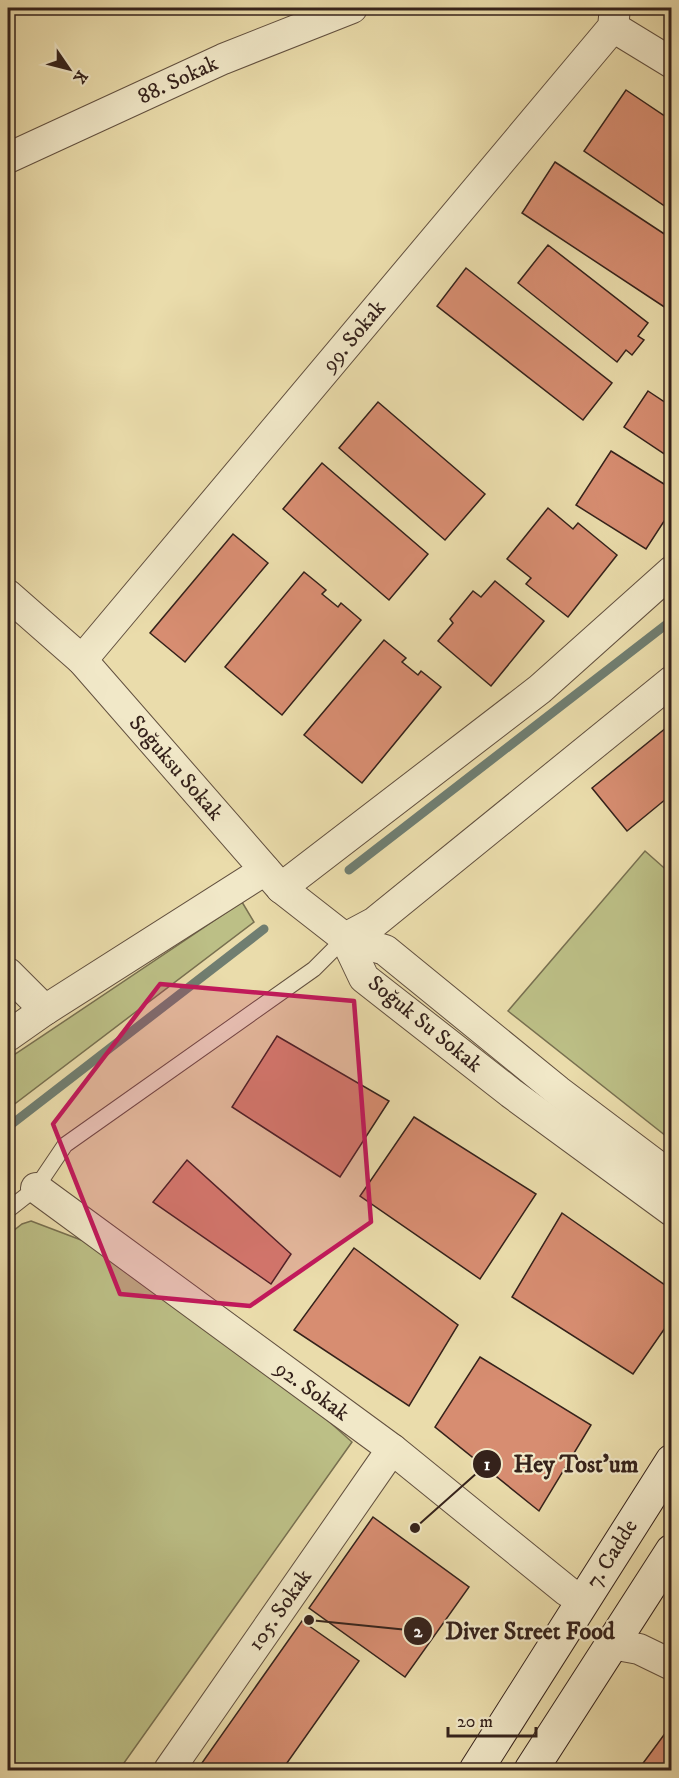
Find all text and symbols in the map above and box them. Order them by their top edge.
north arrow [39,39,99,99]
street label: 88. Sokak [134,50,222,110]
text: K [69,67,92,88]
street label: 99. Sokak [316,295,392,378]
street label: Soğuksu Sokak [123,710,229,826]
street label: Soğuk Su Sokak [362,970,488,1078]
street label: 92. Sokak [269,1354,355,1427]
callout: Hey Tost'um [472,1443,651,1485]
text: Hey Tost'um [513,1450,639,1480]
text: 1 [484,1454,491,1476]
street label: 7. Cadde [580,1514,644,1594]
street label: 105. Sokak [242,1564,318,1656]
callout: Diver Street Food [403,1610,627,1652]
text: Diver Street Food [445,1617,616,1647]
text: 2 [414,1621,424,1643]
scale bar [448,1700,536,1738]
text: 20 m [457,1711,493,1733]

